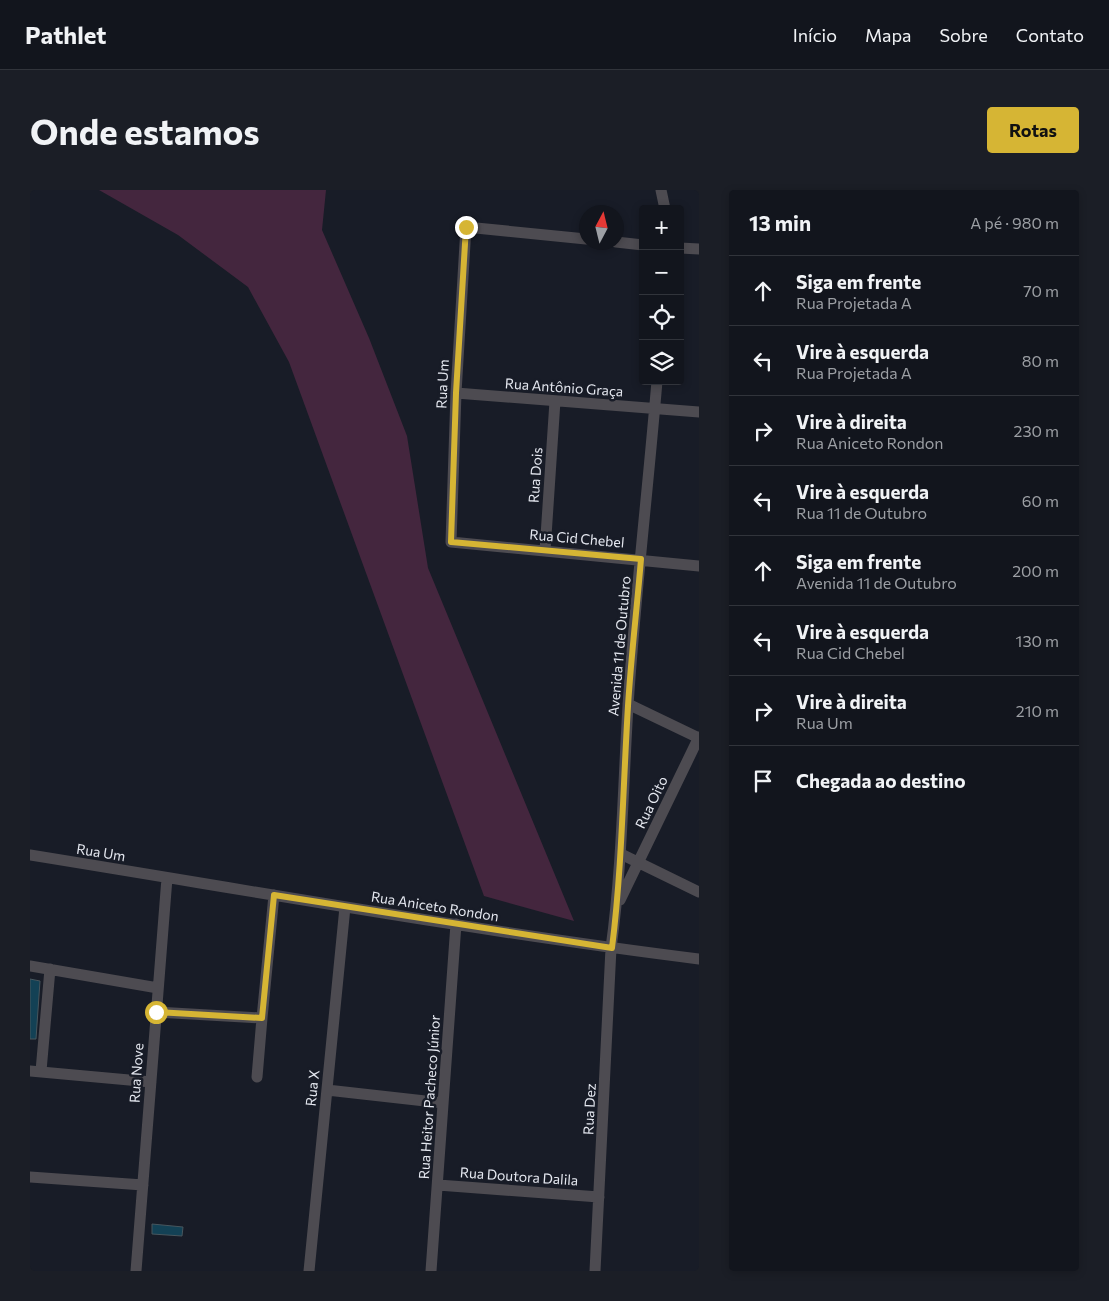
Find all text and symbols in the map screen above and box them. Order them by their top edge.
text: Pathlet [25,20,106,49]
text: Início [793,24,837,46]
text: Mapa [865,24,911,46]
text: Sobre [939,24,988,46]
text: Contato [1016,24,1084,46]
button: Rotas [987,107,1079,153]
text: Onde estamos [30,109,260,152]
north arrow [579,205,624,250]
map controls [639,205,684,385]
button: + [639,205,684,250]
text: 13 min [749,210,811,235]
text: A pé · 980 m [970,213,1059,232]
route end [455,216,478,239]
button: − [639,250,684,295]
text: Siga em frente [796,270,921,293]
icon: ahead [749,277,777,305]
text: 70 m [1023,281,1059,300]
text: Rua Projetada A [796,293,912,312]
button: locate [639,295,684,340]
button: layers [639,340,684,385]
text: Vire à esquerda [796,340,929,363]
icon: left [749,347,777,375]
text: 80 m [1022,351,1059,370]
street label: Rua Um [432,359,452,409]
text: Rua Projetada A [796,363,912,382]
street label: Rua Antônio Graça [504,374,624,400]
text: Vire à direita [796,410,907,433]
icon: right [749,417,777,445]
text: 230 m [1014,421,1059,440]
text: Rua Aniceto Rondon [796,433,944,452]
street label: Rua Dois [525,447,545,503]
text: Vire à esquerda [796,480,929,503]
icon: left [749,487,777,515]
text: 60 m [1022,491,1059,510]
text: Rua 11 de Outubro [796,503,927,522]
street label: Rua Cid Chebel [529,525,625,551]
text: Siga em frente [796,550,921,573]
icon: ahead [749,557,777,585]
text: 200 m [1012,561,1059,580]
text: Avenida 11 de Outubro [796,573,957,592]
street label: Avenida 11 de Outubro [604,575,634,717]
text: Vire à esquerda [796,620,929,643]
icon: left [749,627,777,655]
text: 130 m [1016,631,1059,650]
text: Rua Cid Chebel [796,643,905,662]
text: Vire à direita [796,690,907,713]
icon: right [749,697,777,725]
text: 210 m [1016,701,1059,720]
text: Rua Um [796,713,853,732]
icon: arrive [749,767,777,795]
text: Chegada ao destino [796,769,966,792]
street label: Rua Oito [631,773,671,831]
street label: Rua Um [75,840,127,864]
street label: Rua Aniceto Rondon [370,888,500,924]
route start [145,1001,168,1024]
street label: Rua Heitor Pacheco Júnior [415,1014,443,1180]
street label: Rua Nove [125,1042,147,1104]
street label: Rua X [302,1069,322,1107]
street label: Rua Dez [579,1083,599,1135]
street label: Rua Doutora Dalila [459,1163,579,1189]

